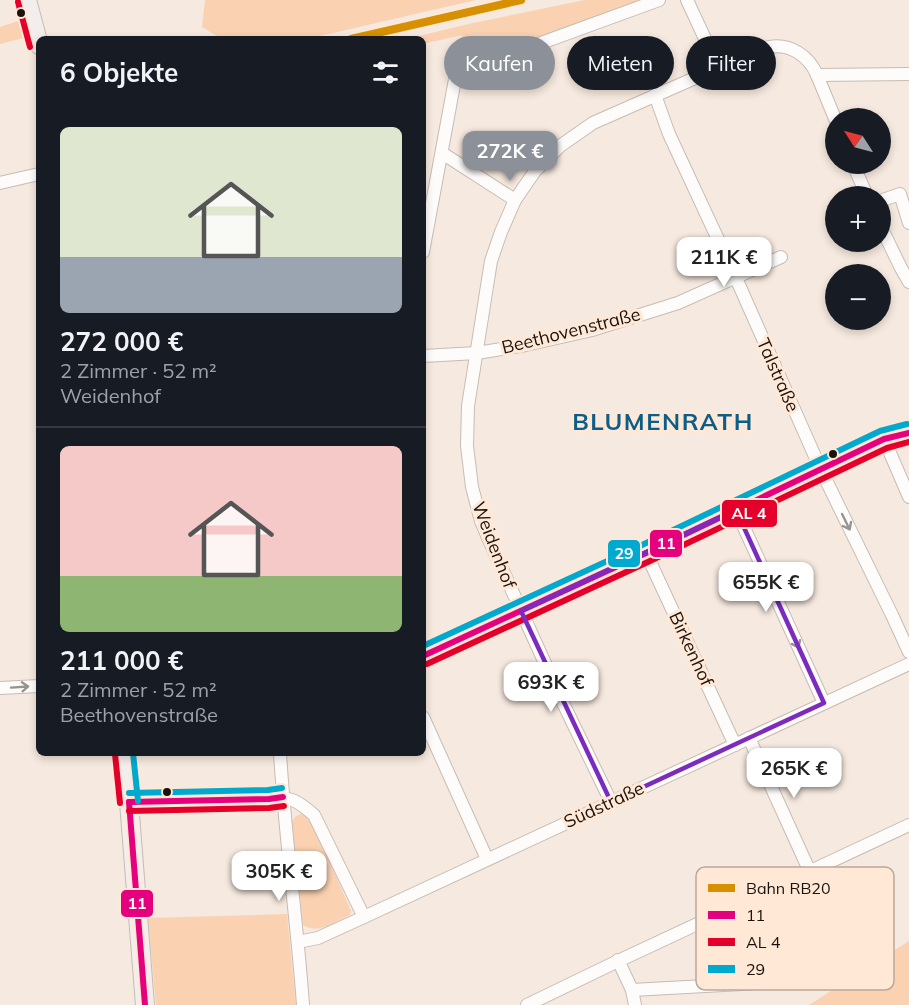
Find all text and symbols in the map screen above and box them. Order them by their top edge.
unlabelled marker [15,7,27,19]
chip: Kaufen [444,36,555,90]
chip: Mieten [567,36,674,90]
chip: Filter [686,36,776,90]
text: 6 Objekte [60,56,178,89]
icon: filters [369,56,402,89]
north arrow [825,108,891,174]
map controls [825,108,891,330]
pin: 272K € [461,131,559,182]
text: 272K € [477,138,543,163]
icon: home [177,166,285,274]
button: + [825,186,891,252]
pin: 211K € [675,237,773,288]
text: 211K € [691,244,757,269]
button: − [825,264,891,330]
street label: Beethovenstraße [499,302,643,359]
text: 272 000 € [60,325,183,358]
street label: Talstraße [752,334,805,415]
text: 2 Zimmer · 52 m² [60,358,217,383]
text: Weidenhof [60,383,161,408]
district label: BLUMENRATH [572,406,754,436]
unlabelled marker [827,448,839,460]
icon: home [177,485,285,593]
street label: Weidenhof [467,498,522,592]
line badge: AL 4 [721,499,778,528]
text: AL 4 [732,503,767,523]
one-way arrow [841,513,853,531]
line badge: 11 [649,529,683,558]
text: 11 [656,533,676,553]
line badge: 29 [607,539,641,568]
text: 29 [614,543,634,563]
pin: 655K € [717,562,815,613]
text: 655K € [733,569,799,594]
street label: Birkenhof [664,608,719,690]
one-way arrow [790,631,801,649]
text: 211 000 € [60,644,183,677]
pin: 693K € [502,662,600,713]
text: 693K € [518,669,584,694]
text: 2 Zimmer · 52 m² [60,677,217,702]
one-way arrow [9,681,29,692]
text: Beethovenstraße [60,702,218,727]
pin: 265K € [745,748,843,799]
text: 265K € [761,755,827,780]
street label: Südstraße [560,776,648,833]
unlabelled marker [161,786,173,798]
pin: 305K € [230,851,328,902]
text: 305K € [246,858,312,883]
legend [696,867,894,990]
text: Bahn RB20 [746,878,831,898]
line badge: 11 [120,889,154,918]
text: 11 [127,893,147,913]
text: 11 [746,905,765,925]
text: AL 4 [746,932,781,952]
text: 29 [746,959,765,979]

